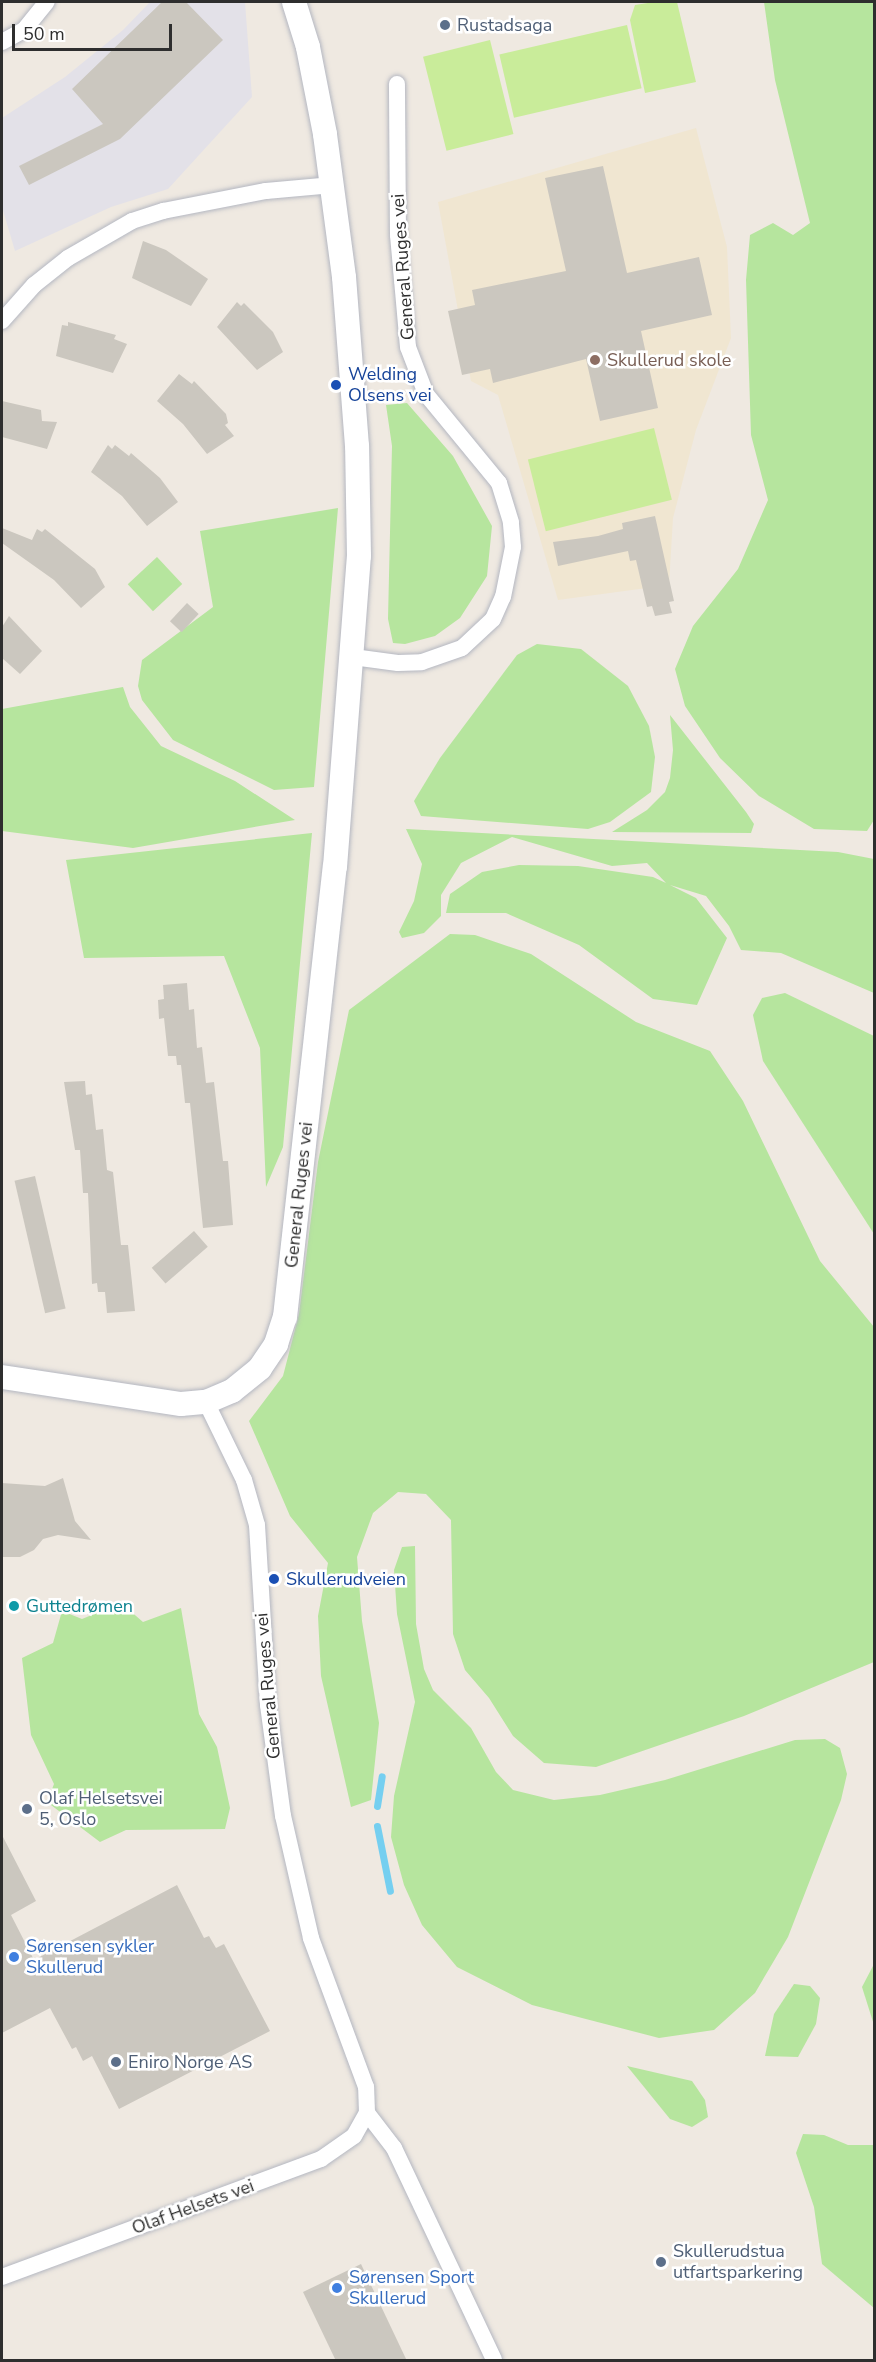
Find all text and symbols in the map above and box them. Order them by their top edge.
scale bar [15,12,176,50]
place label: Rustadsaga [457,14,552,36]
marker: Rustadsaga [438,18,452,32]
text: 50 m [23,22,65,46]
street label: General Ruges vei [387,193,419,341]
place label: Skullerud skole [607,349,731,371]
marker: Skullerud skole [588,353,602,367]
place label: Welding Olsens vei [348,364,432,406]
marker: Welding Olsens vei [329,378,343,392]
street label: General Ruges vei [281,1121,317,1269]
place label: Skullerudveien [286,1568,406,1590]
marker: Skullerudveien [267,1572,281,1586]
place label: Guttedrømen [26,1595,133,1617]
marker: Guttedrømen [7,1599,21,1613]
street label: General Ruges vei [251,1612,285,1760]
place label: Olaf Helsetsvei 5, Oslo [39,1788,163,1830]
marker: Olaf Helsetsvei 5, Oslo [20,1802,34,1816]
place label: Sørensen sykler Skullerud [26,1936,154,1978]
marker: Sørensen sykler Skullerud [7,1950,21,1964]
place label: Eniro Norge AS [128,2051,252,2073]
marker: Eniro Norge AS [109,2055,123,2069]
street label: Olaf Helsets vei [129,2175,257,2239]
place label: Skullerudstua utfartsparkering [673,2241,803,2284]
marker: Skullerudstua utfartsparkering [654,2255,668,2269]
place label: Sørensen Sport Skullerud [349,2267,474,2310]
marker: Sørensen Sport Skullerud [330,2281,344,2295]

